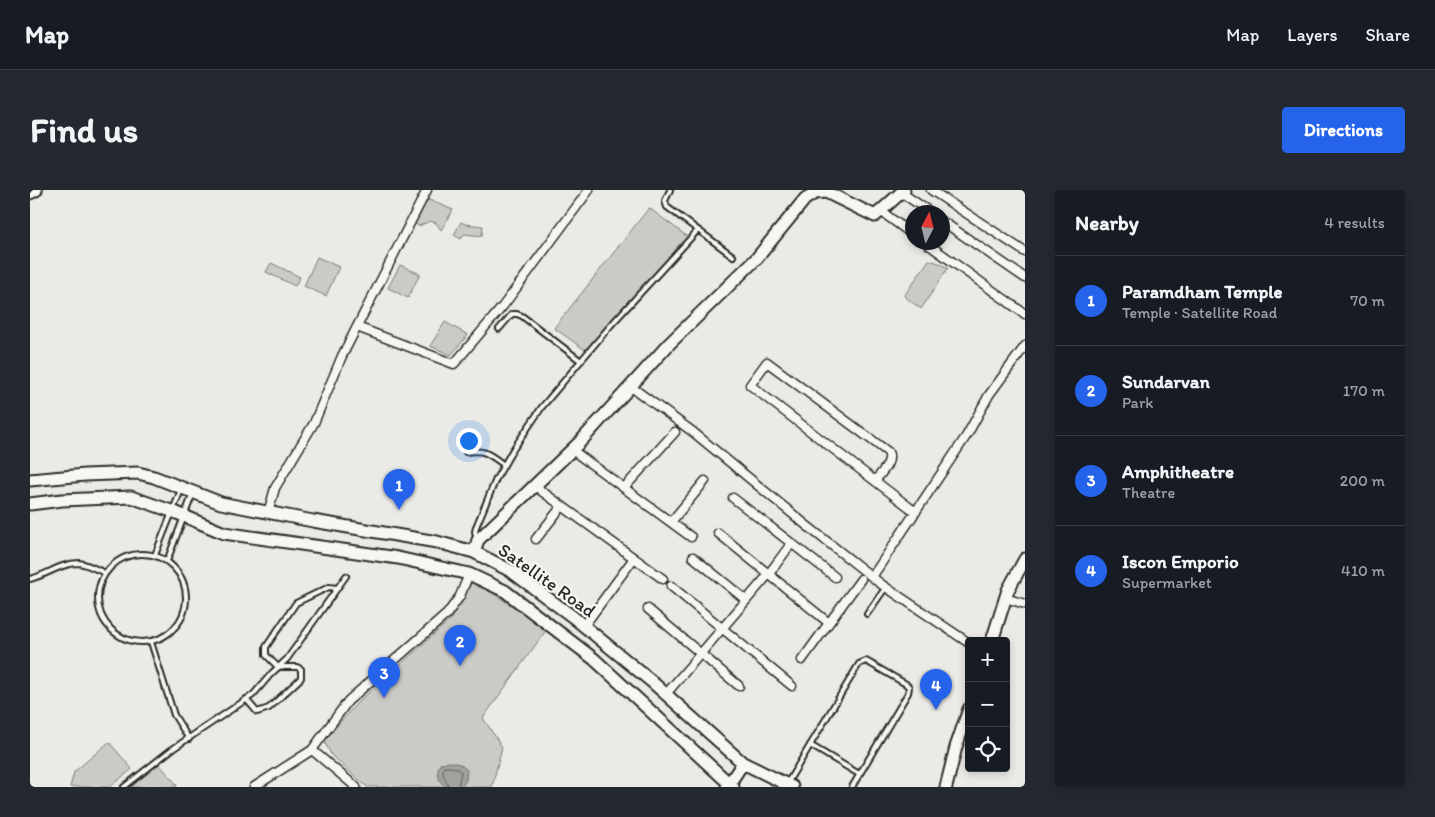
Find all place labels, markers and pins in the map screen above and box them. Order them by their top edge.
pin: 1 [383,469,415,510]
pin: 2 [444,625,476,666]
pin: 3 [368,657,400,698]
pin: 4 [920,669,952,710]

